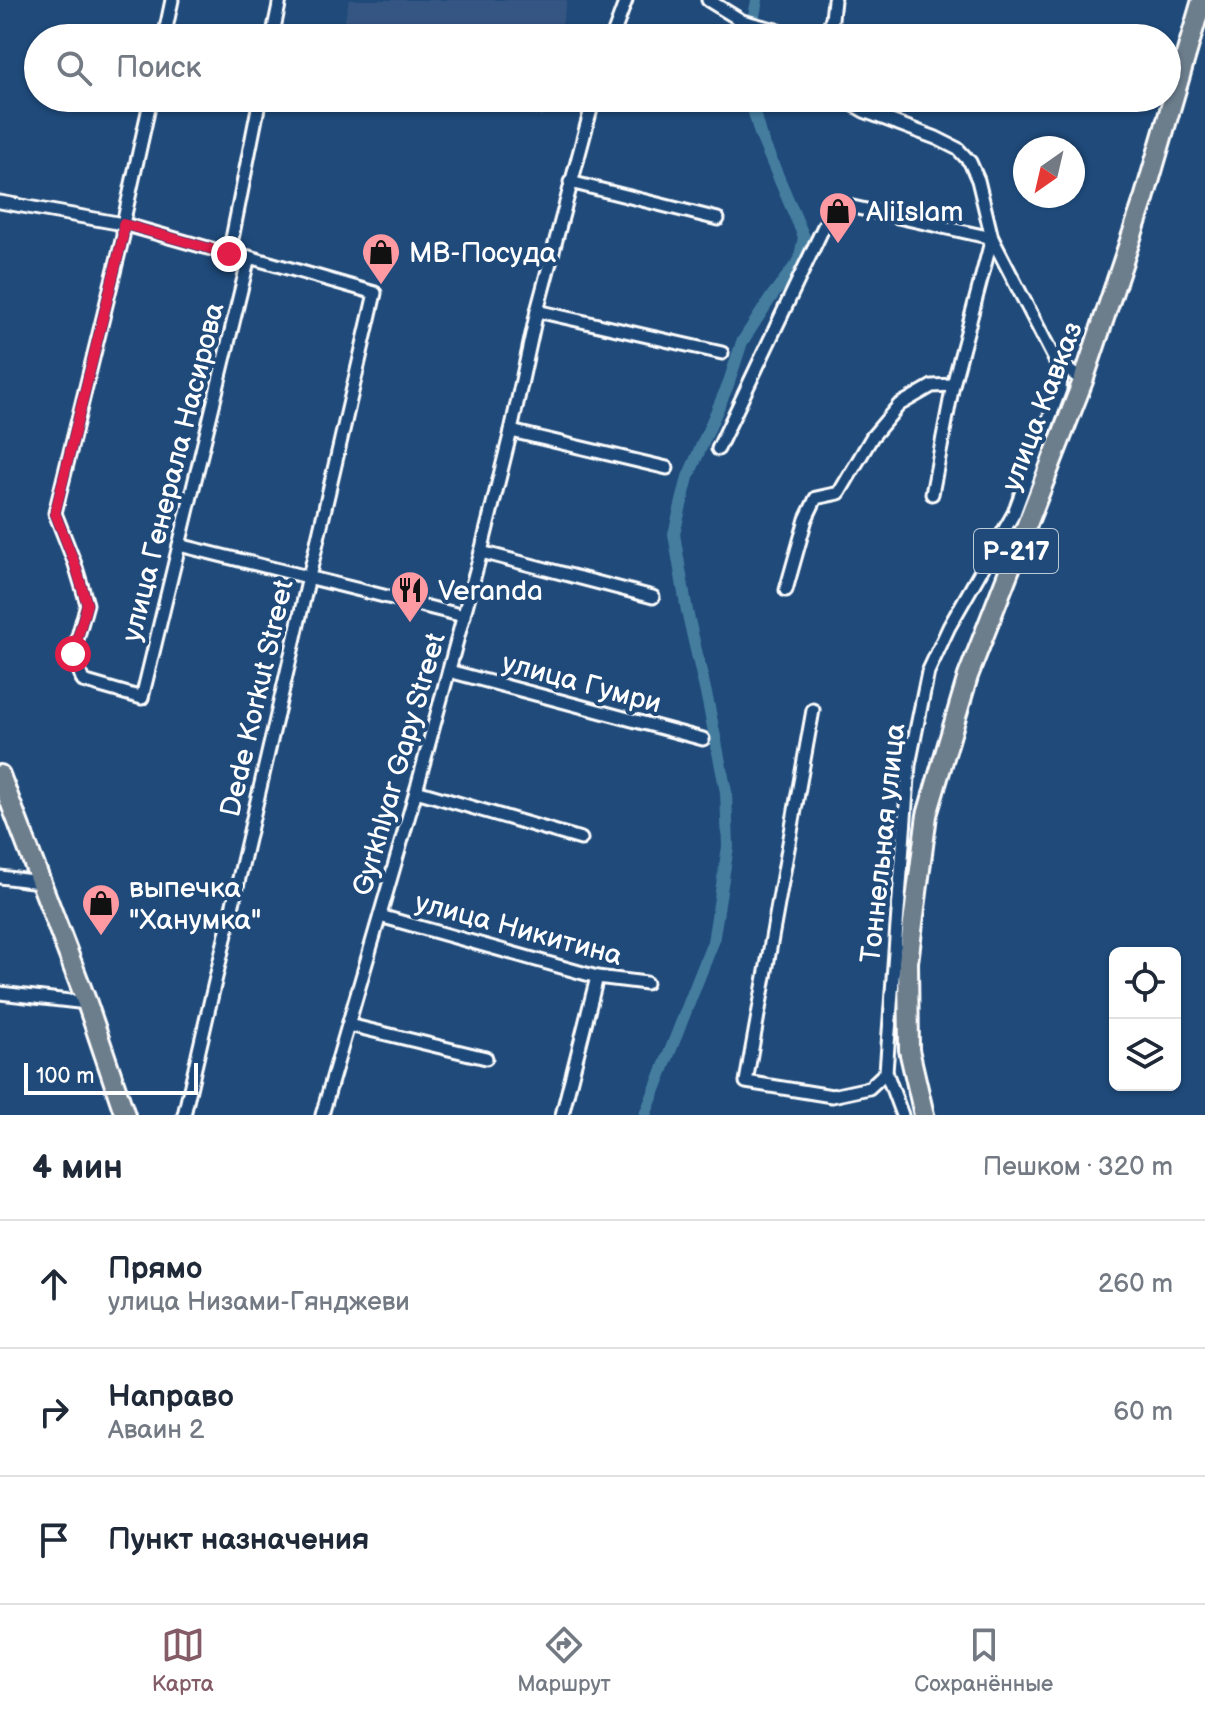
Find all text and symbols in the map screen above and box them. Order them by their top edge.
search box [24,24,1181,112]
icon: search [52,46,96,90]
text: Поиск [116,50,202,86]
north arrow [1013,136,1085,208]
shop icon: AliIslam [817,190,859,245]
place label: AliIslam [866,196,964,229]
shop icon: МВ-Посуда [360,231,402,286]
route end [211,236,247,272]
place label: МВ-Посуда [409,237,557,270]
street label: улица Генерала Насирова [115,299,232,645]
street label: улица Кавказ [995,317,1090,496]
road number: Р-217 [974,529,1058,573]
restaurant icon: Veranda [389,569,431,624]
place label: Veranda [438,575,543,608]
street label: Dede Korkut Street [214,576,301,820]
street label: Gyrkhlyar Gapy Street [346,629,453,900]
route start [55,636,91,672]
street label: улица Гумри [498,646,665,721]
street label: Тоннельная улица [854,721,913,965]
place label: выпечка "Ханумка" [129,872,262,937]
shop icon: выпечка "Ханумка" [80,882,122,937]
street label: улица Никитина [411,886,626,973]
map controls [1109,947,1181,1091]
button: locate [1109,947,1181,1019]
button: layers [1109,1019,1181,1091]
scale bar [24,1059,198,1095]
text: 100 m [36,1063,95,1090]
text: 4 мин [32,1147,123,1188]
text: Пешком · 320 m [983,1152,1173,1183]
text: Прямо [108,1251,202,1287]
icon: ahead [32,1262,76,1306]
text: 260 m [1098,1269,1173,1300]
text: улица Низами-Гянджеви [108,1287,410,1318]
text: Направо [108,1379,234,1415]
icon: right [32,1390,76,1434]
text: 60 m [1113,1397,1173,1428]
text: Аваин 2 [108,1415,204,1446]
icon: arrive [32,1518,76,1562]
text: Пункт назначения [108,1522,369,1558]
tab: Карта [152,1623,214,1698]
tab: Маршрут [517,1623,611,1698]
tab: Сохранённые [914,1623,1053,1698]

